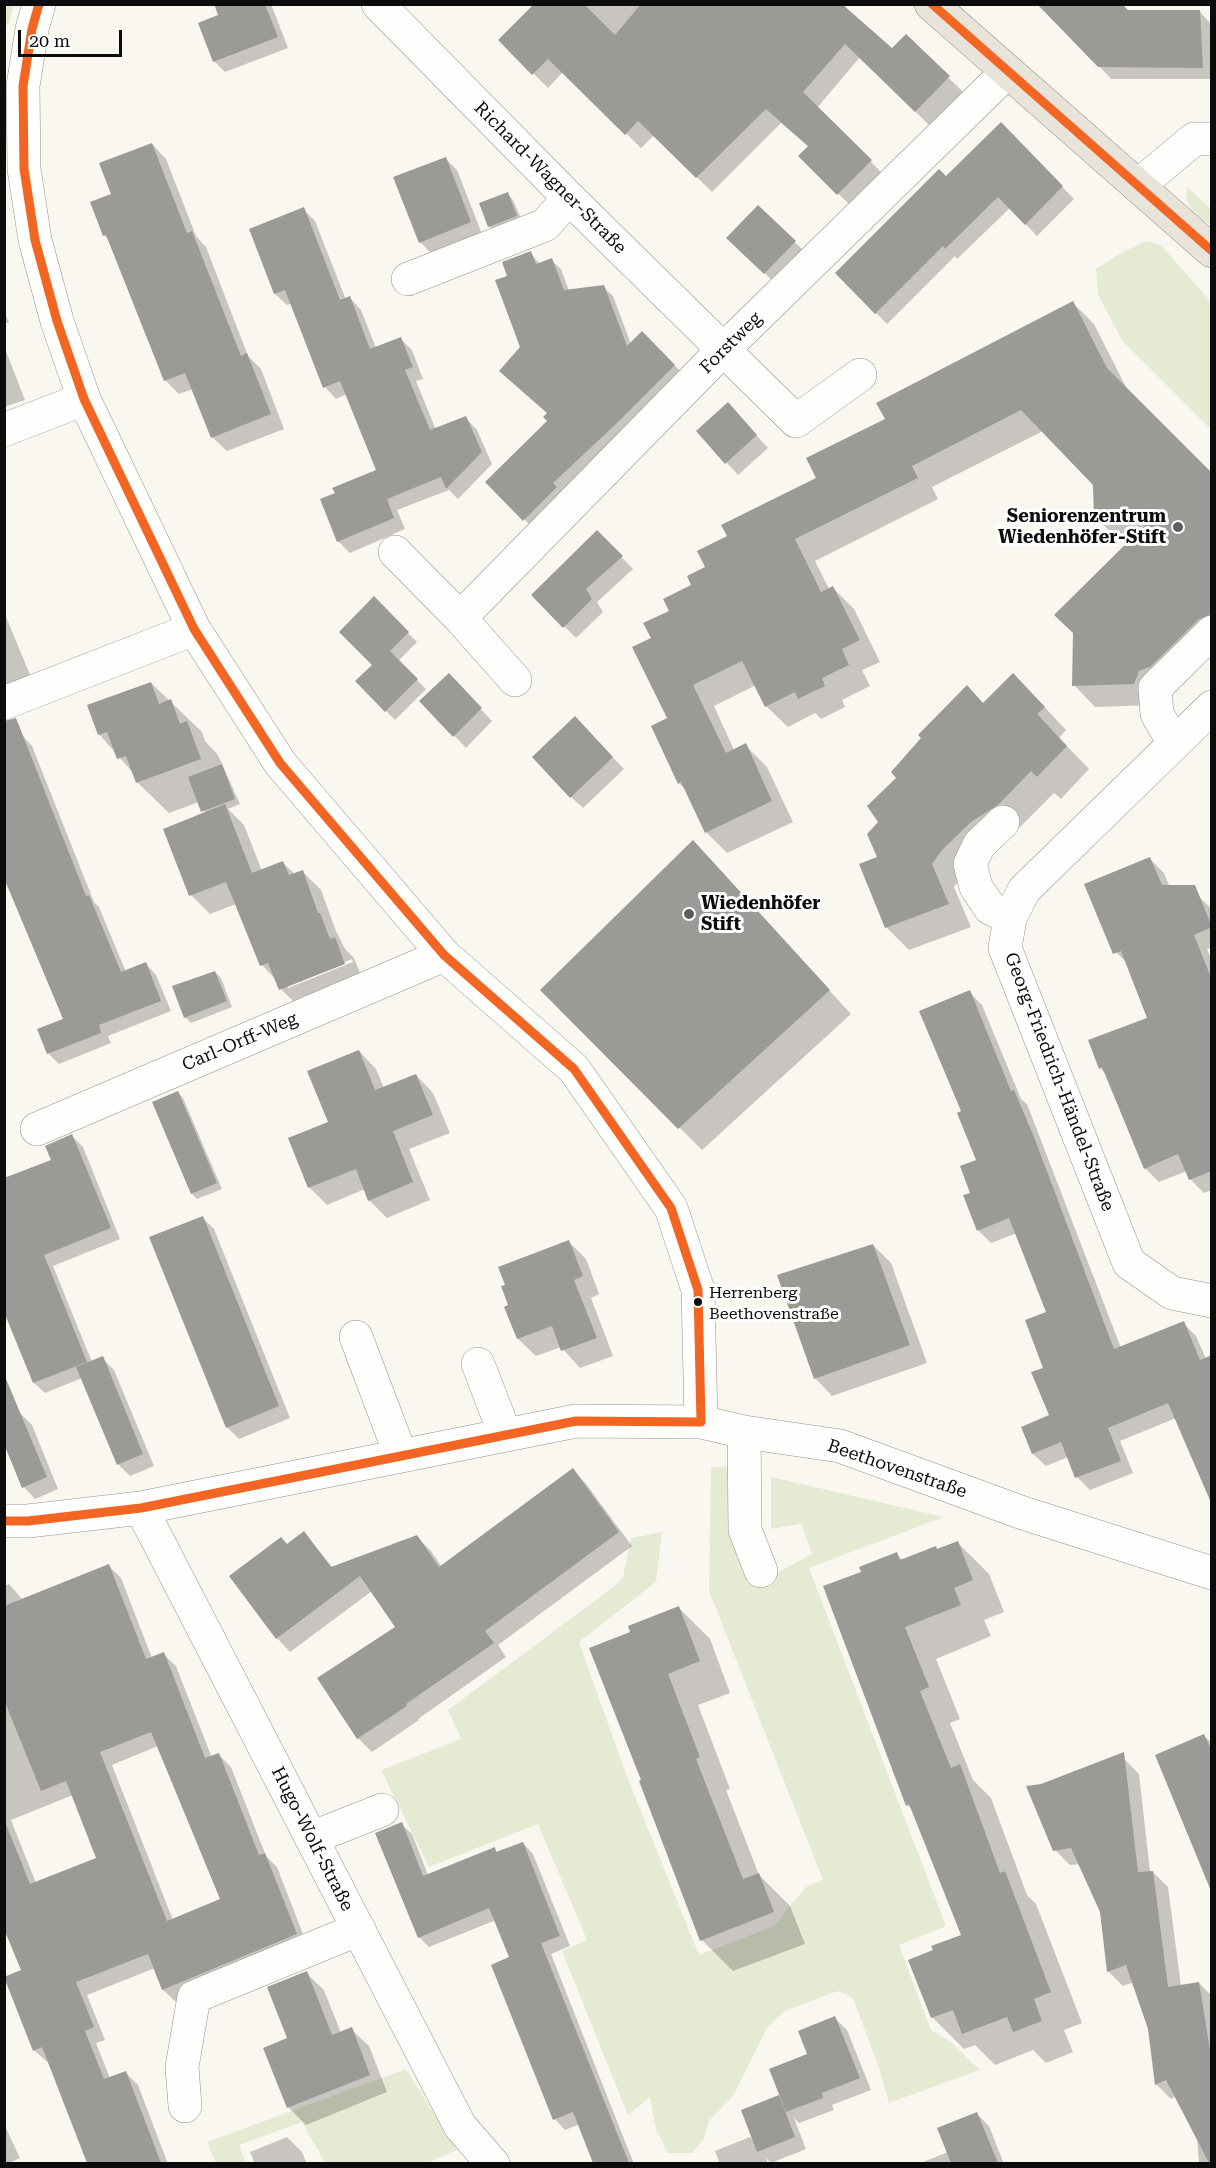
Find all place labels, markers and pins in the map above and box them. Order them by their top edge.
place label: Seniorenzentrum Wiedenhöfer-Stift [998,506,1166,548]
marker: Seniorenzentrum Wiedenhöfer-Stift [1171,520,1185,534]
place label: Wiedenhöfer Stift [701,893,820,936]
marker: Wiedenhöfer Stift [682,907,696,921]
place label: Herrenberg Beethovenstraße [709,1283,839,1321]
marker: Herrenberg Beethovenstraße [692,1296,704,1308]

